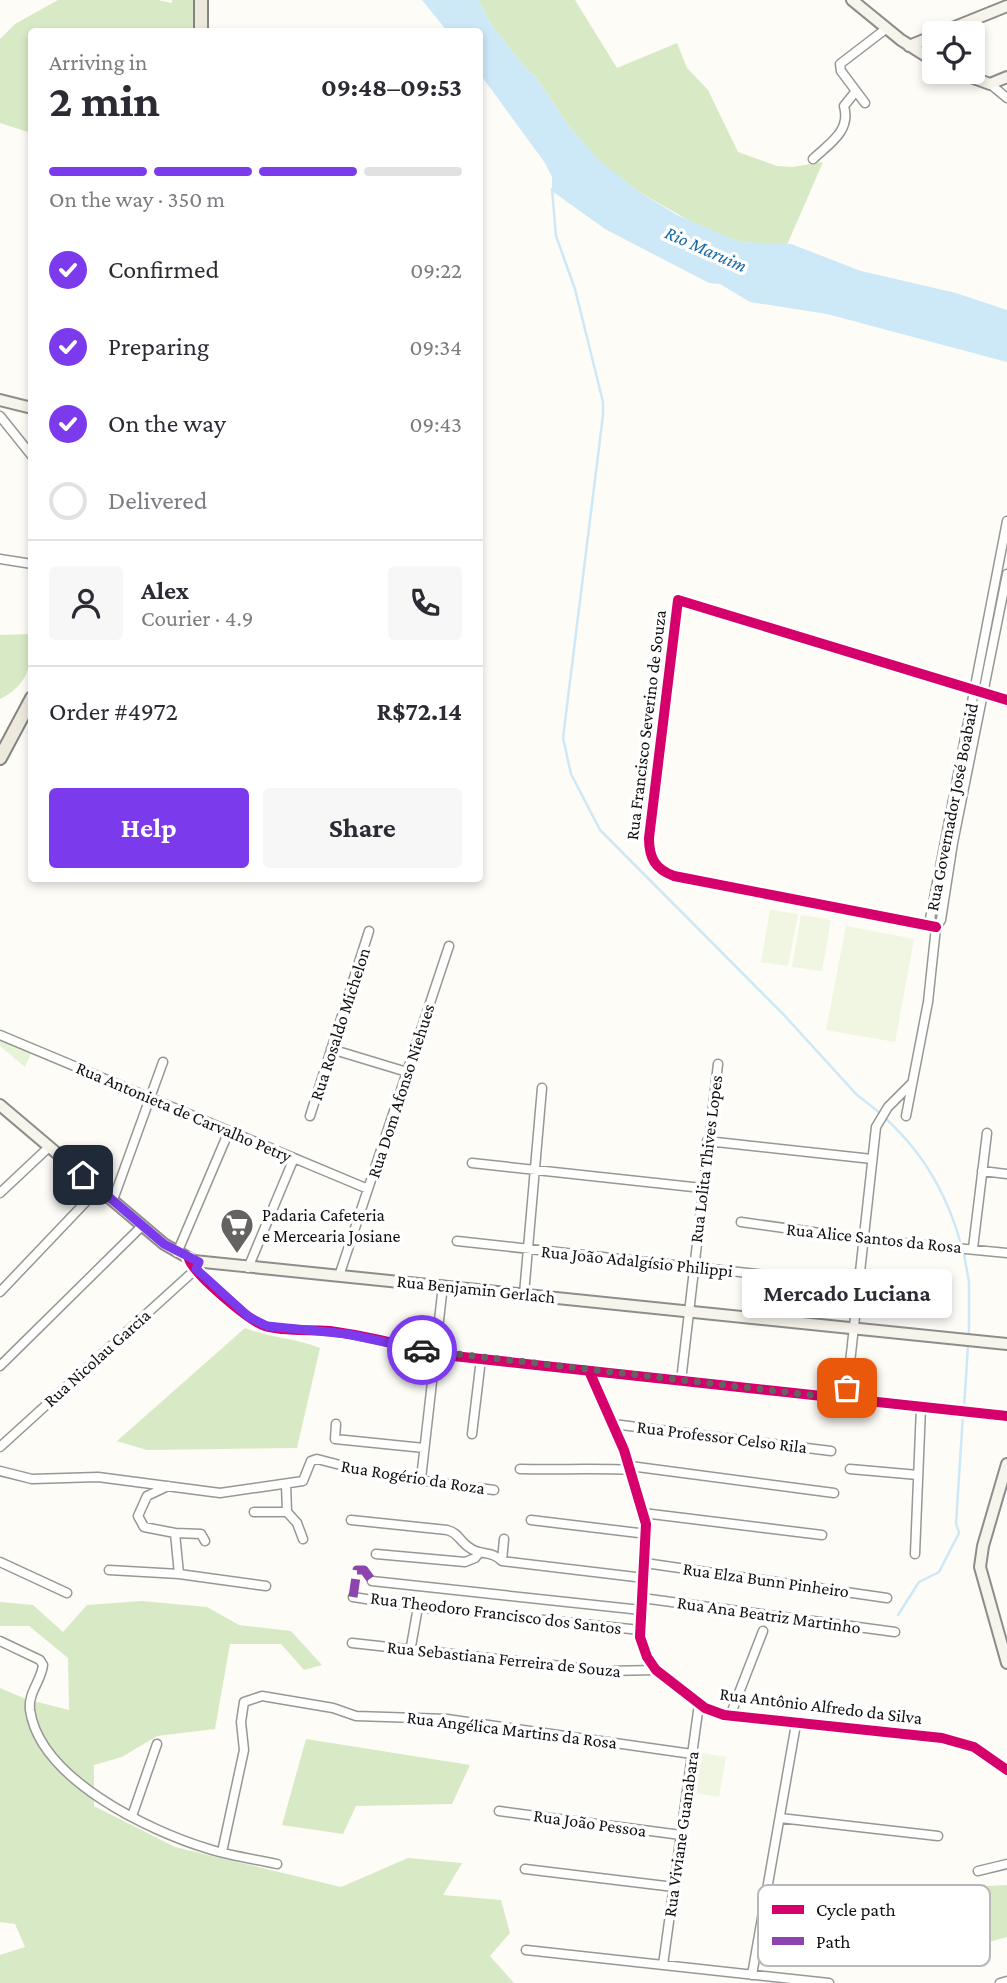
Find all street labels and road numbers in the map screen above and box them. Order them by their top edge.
street label: Rua Francisco Severino de Souza [622,609,670,841]
street label: Rua Governador José Boabaid [922,701,982,913]
street label: Rua Rosaldo Michelon [306,945,374,1103]
street label: Rua Dom Afonso Niehues [363,1001,439,1181]
street label: Rua Antonieta de Carvalho Petry [73,1057,295,1167]
street label: Rua Lolita Thives Lopes [686,1074,726,1244]
street label: Rua Alice Santos da Rosa [785,1219,963,1257]
street label: Rua João Adalgísio Philippi [540,1241,734,1281]
street label: Rua Benjamin Gerlach [396,1271,556,1308]
street label: Rua Nicolau Garcia [40,1305,154,1411]
street label: Rua Professor Celso Rila [636,1417,808,1457]
street label: Rua Rogério da Roza [340,1456,486,1498]
street label: Rua Elza Bunn Pinheiro [682,1558,850,1602]
street label: Rua Theodoro Francisco dos Santos [369,1588,623,1638]
street label: Rua Ana Beatriz Martinho [676,1592,862,1638]
street label: Rua Sebastiana Ferreira de Souza [386,1637,622,1681]
street label: Rua Antônio Alfredo da Silva [719,1684,923,1728]
street label: Rua Angélica Martins da Rosa [406,1707,618,1753]
street label: Rua Viviane Guanabara [659,1750,703,1918]
street label: Rua João Pessoa [532,1805,648,1841]

